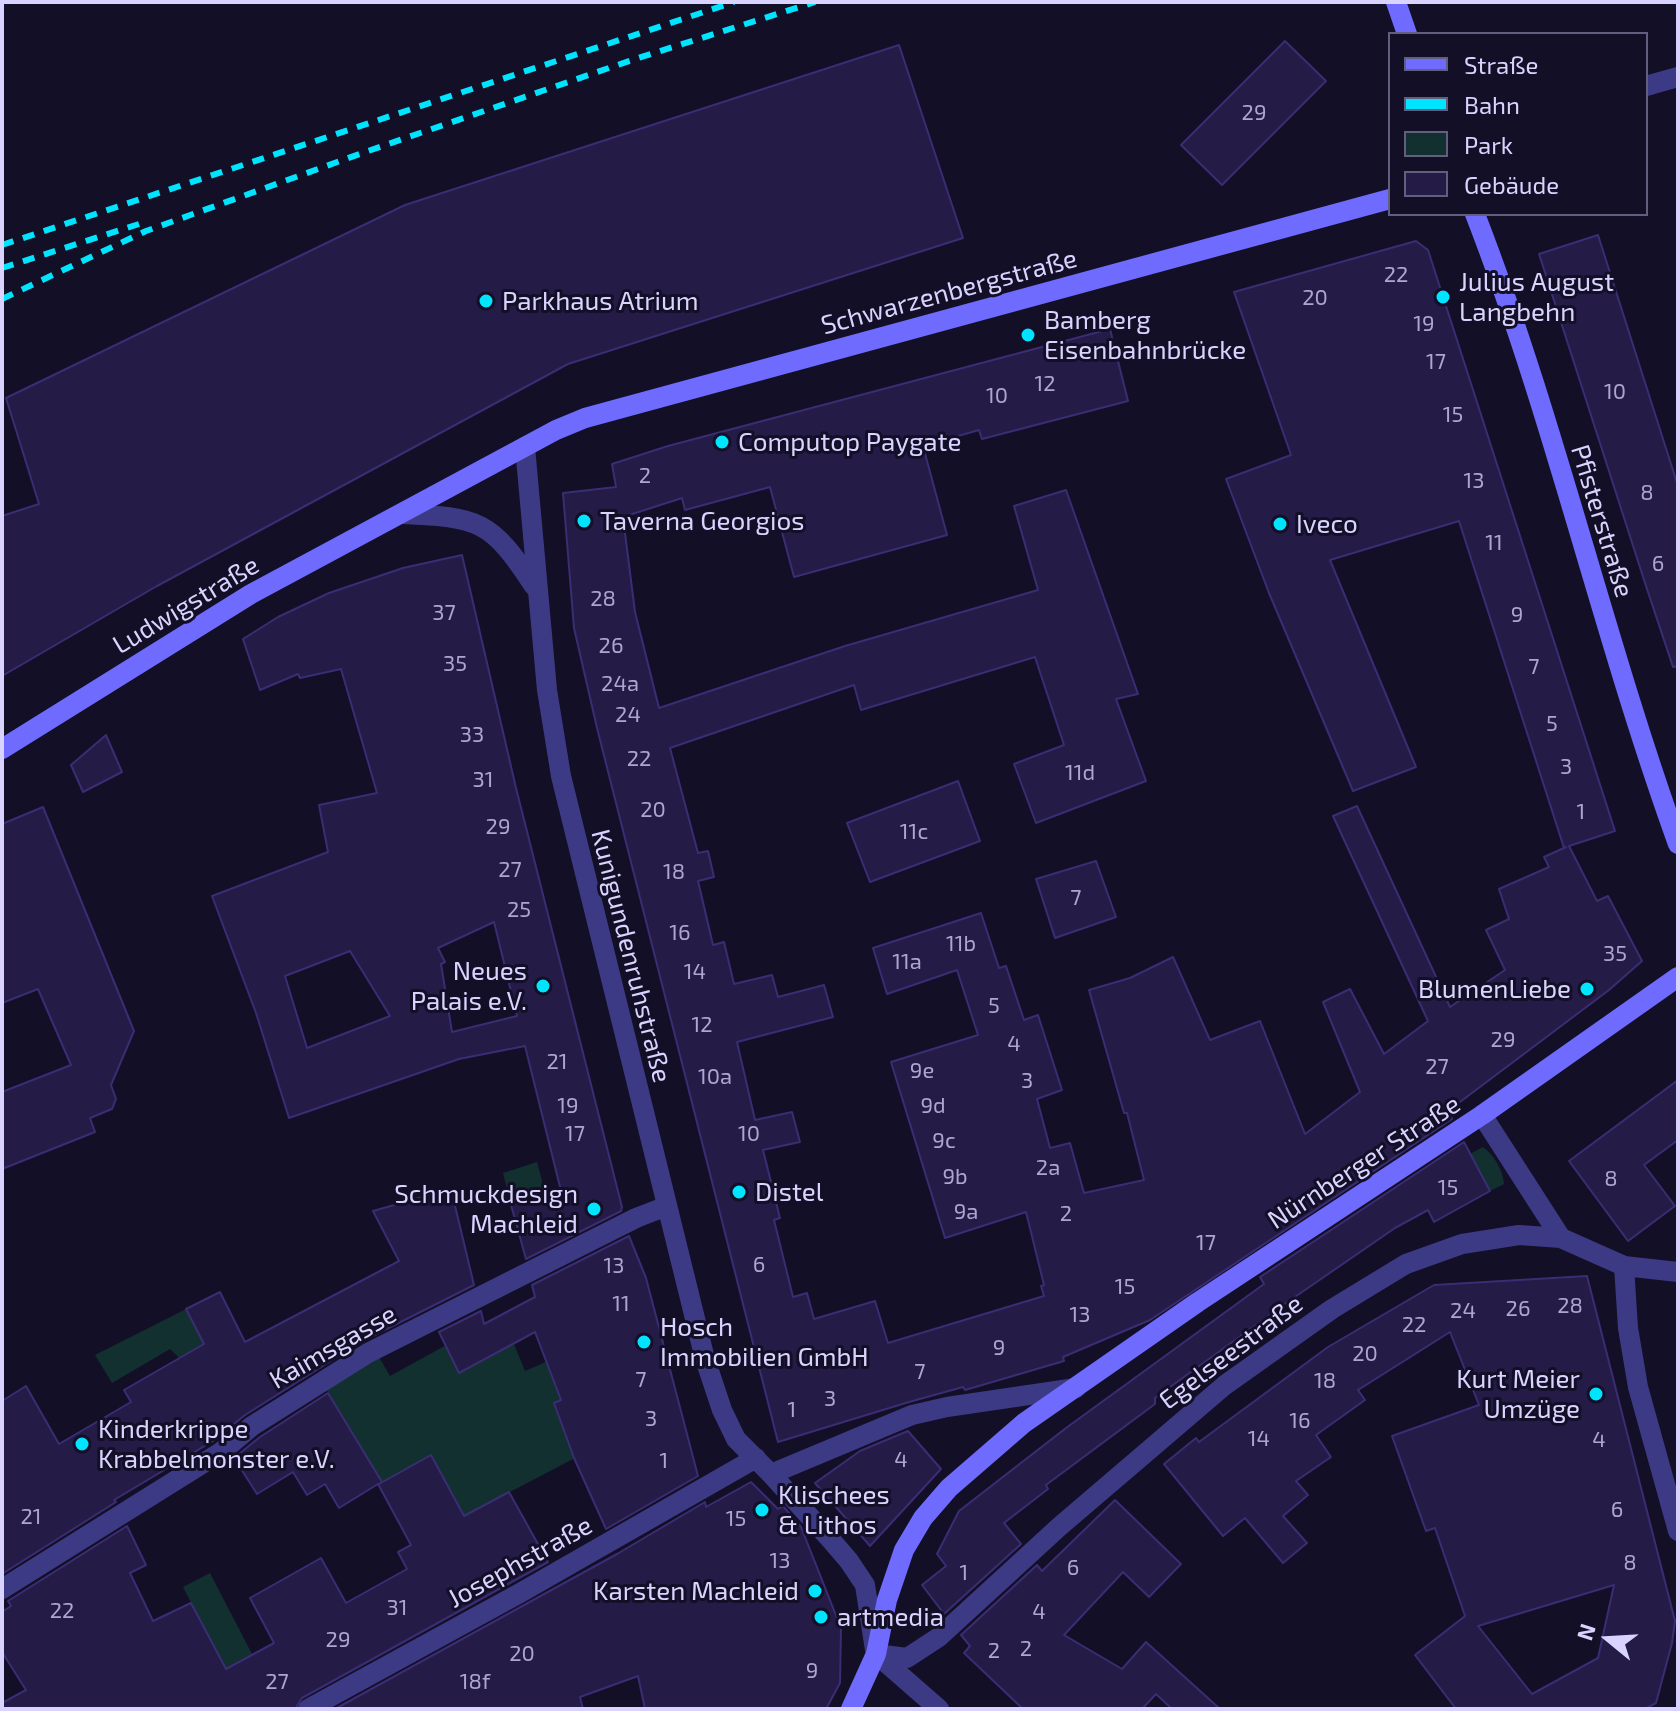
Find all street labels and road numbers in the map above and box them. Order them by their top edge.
street label: Schwarzenbergstraße [818,243,1080,341]
street label: Pfisterstraße [1564,441,1640,601]
street label: Ludwigstraße [107,549,265,661]
street label: Kunigundenruhstraße [584,826,678,1086]
street label: Nürnberger Straße [1262,1088,1466,1236]
street label: Egelseestraße [1153,1288,1309,1416]
street label: Kaimsgasse [264,1298,402,1396]
street label: Josephstraße [442,1510,598,1614]

